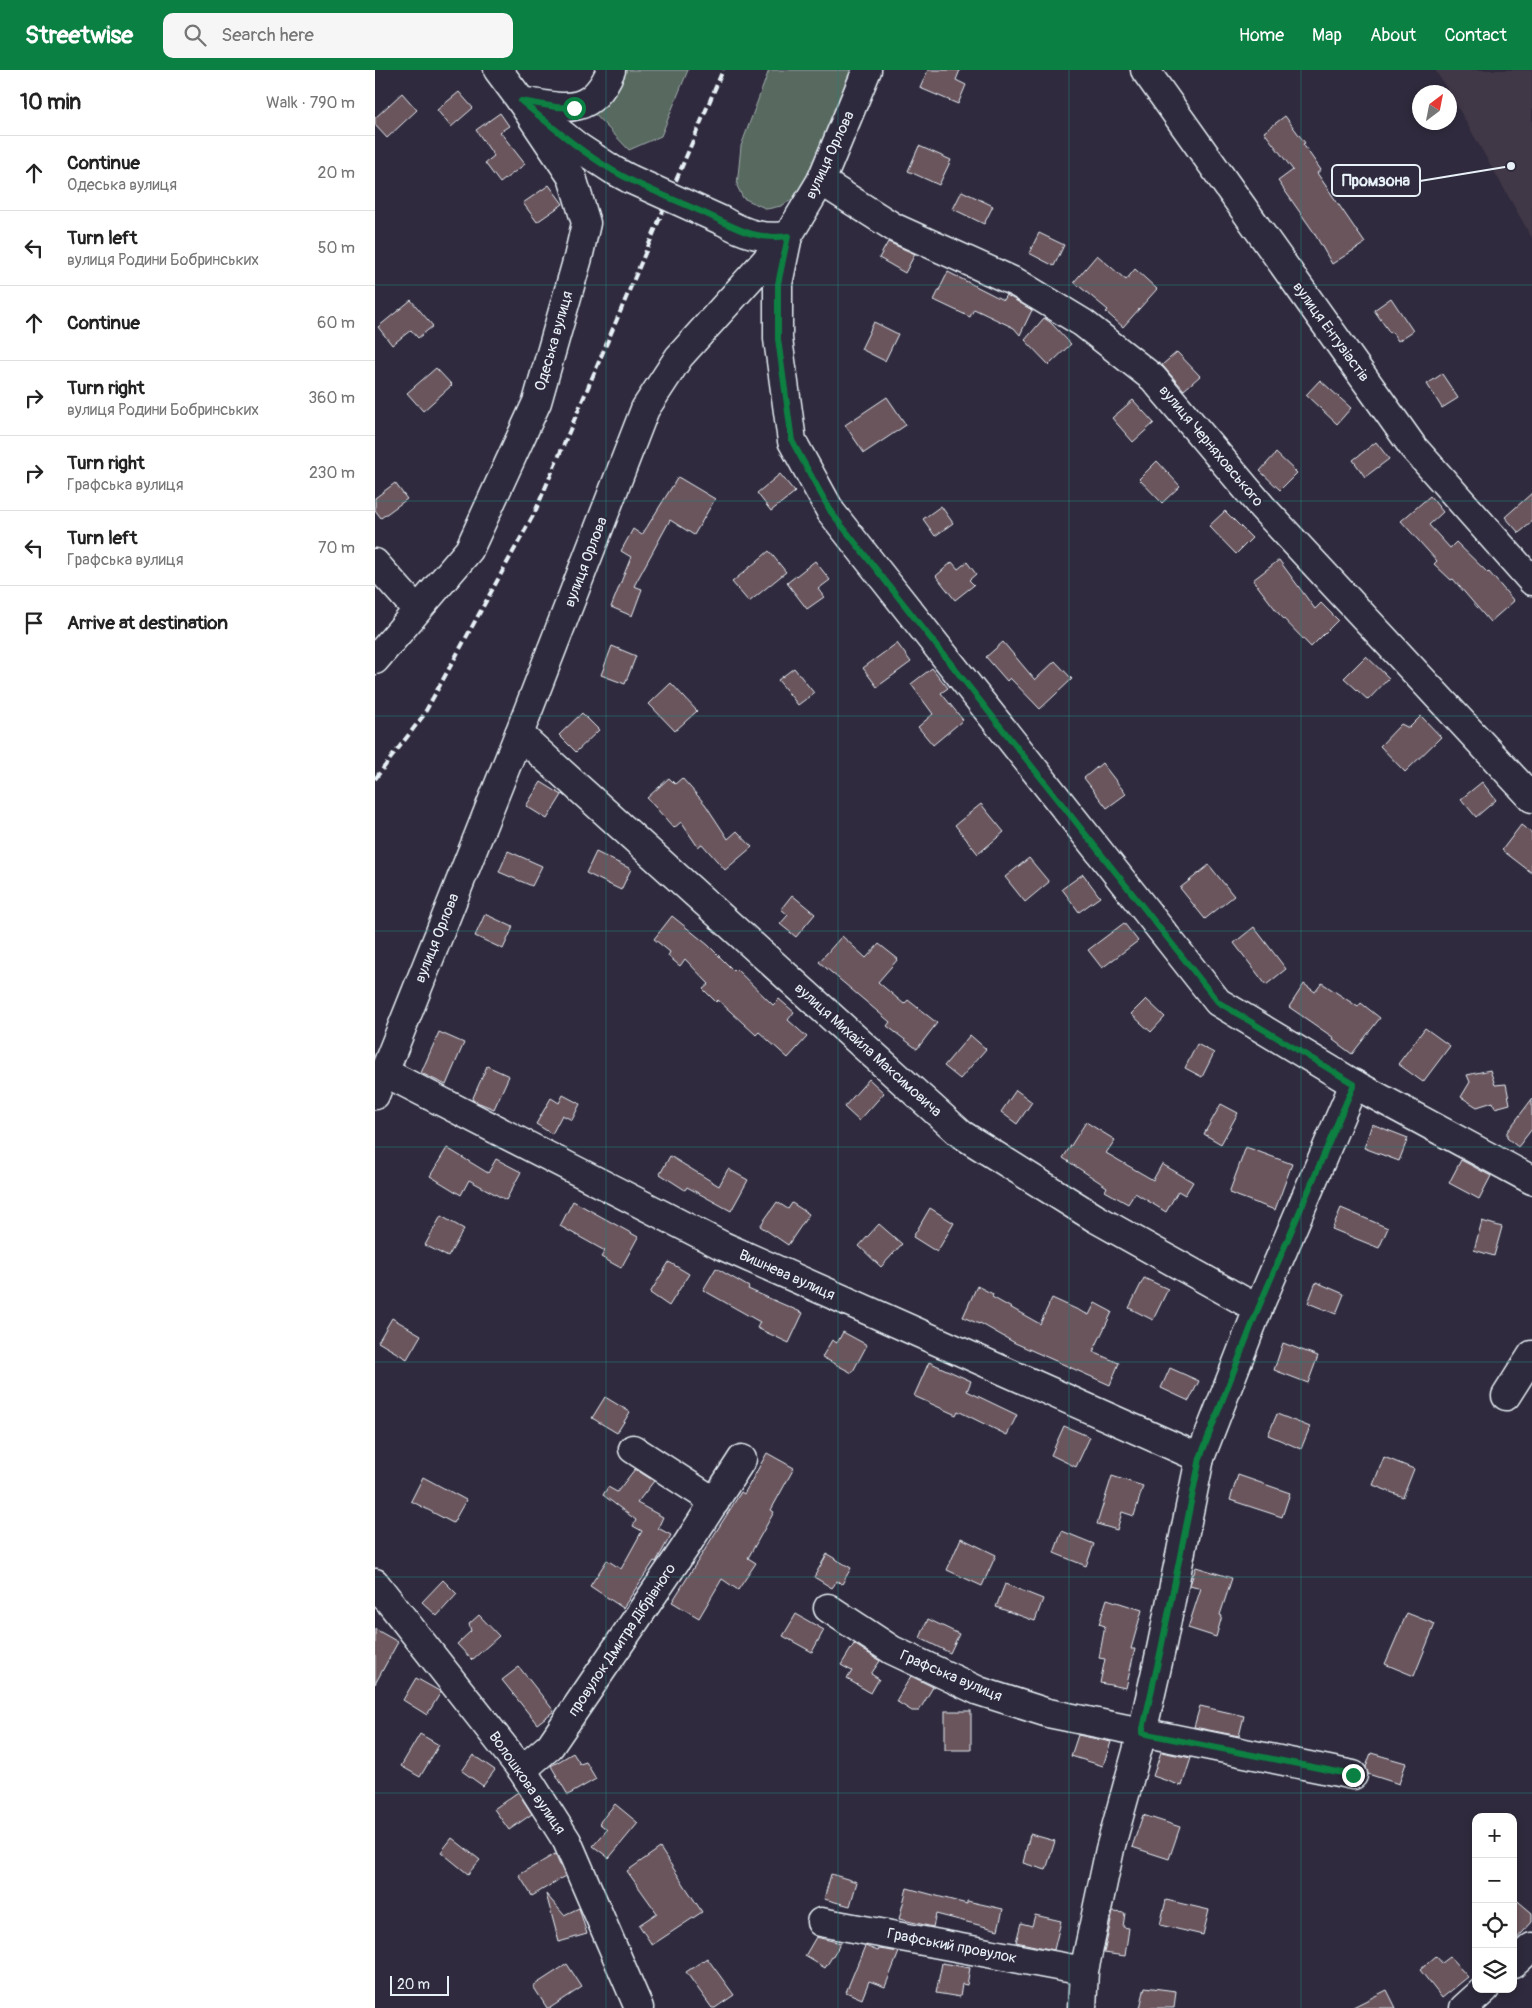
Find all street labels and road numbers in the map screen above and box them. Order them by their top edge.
street label: вулиця Орлова [801,108,859,202]
street label: вулиця Ентузіастів [1288,278,1374,386]
street label: Одеська вулиця [531,289,577,393]
street label: вулиця Черняховського [1155,381,1267,511]
street label: вулиця Орлова [560,514,612,610]
street label: вулиця Орлова [410,890,464,986]
street label: вулиця Михайла Максимовича [790,979,946,1121]
street label: Вишнева вулиця [736,1245,838,1305]
street label: провулок Дмитра Дібрівного [564,1560,680,1720]
street label: Графська вулиця [897,1646,1005,1706]
street label: Волошкова вулиця [484,1728,570,1838]
street label: Графський провулок [886,1924,1019,1968]

